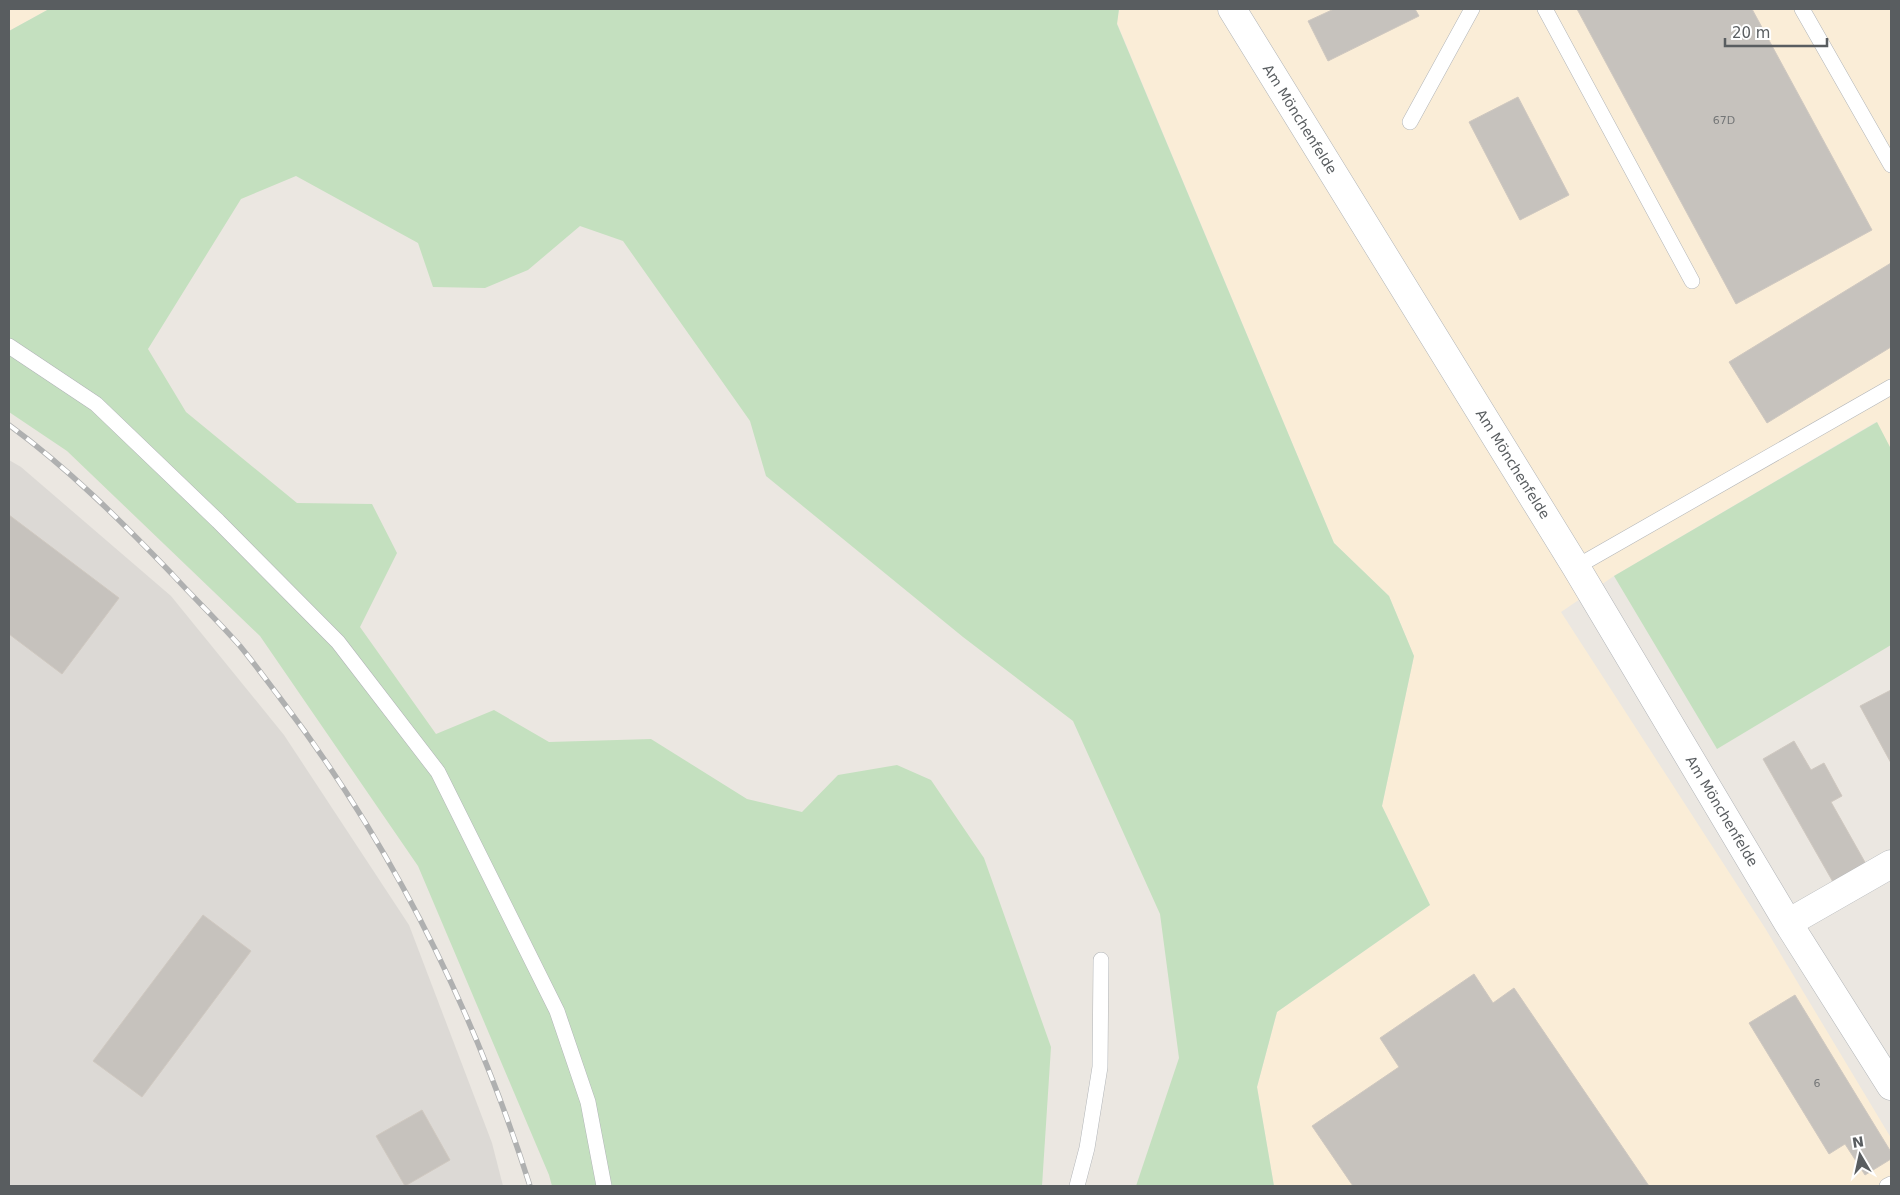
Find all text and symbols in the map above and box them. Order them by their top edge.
scale bar [1725,15,1828,47]
text: 20 m [1732,24,1770,42]
street label: Am Mönchenfelde [1260,61,1340,177]
house number: 67D [1713,114,1735,127]
street label: Am Mönchenfelde [1473,406,1553,522]
street label: Am Mönchenfelde [1683,753,1761,869]
house number: 6 [1814,1077,1821,1090]
north arrow [1835,1130,1885,1180]
text: N [1851,1133,1865,1151]

